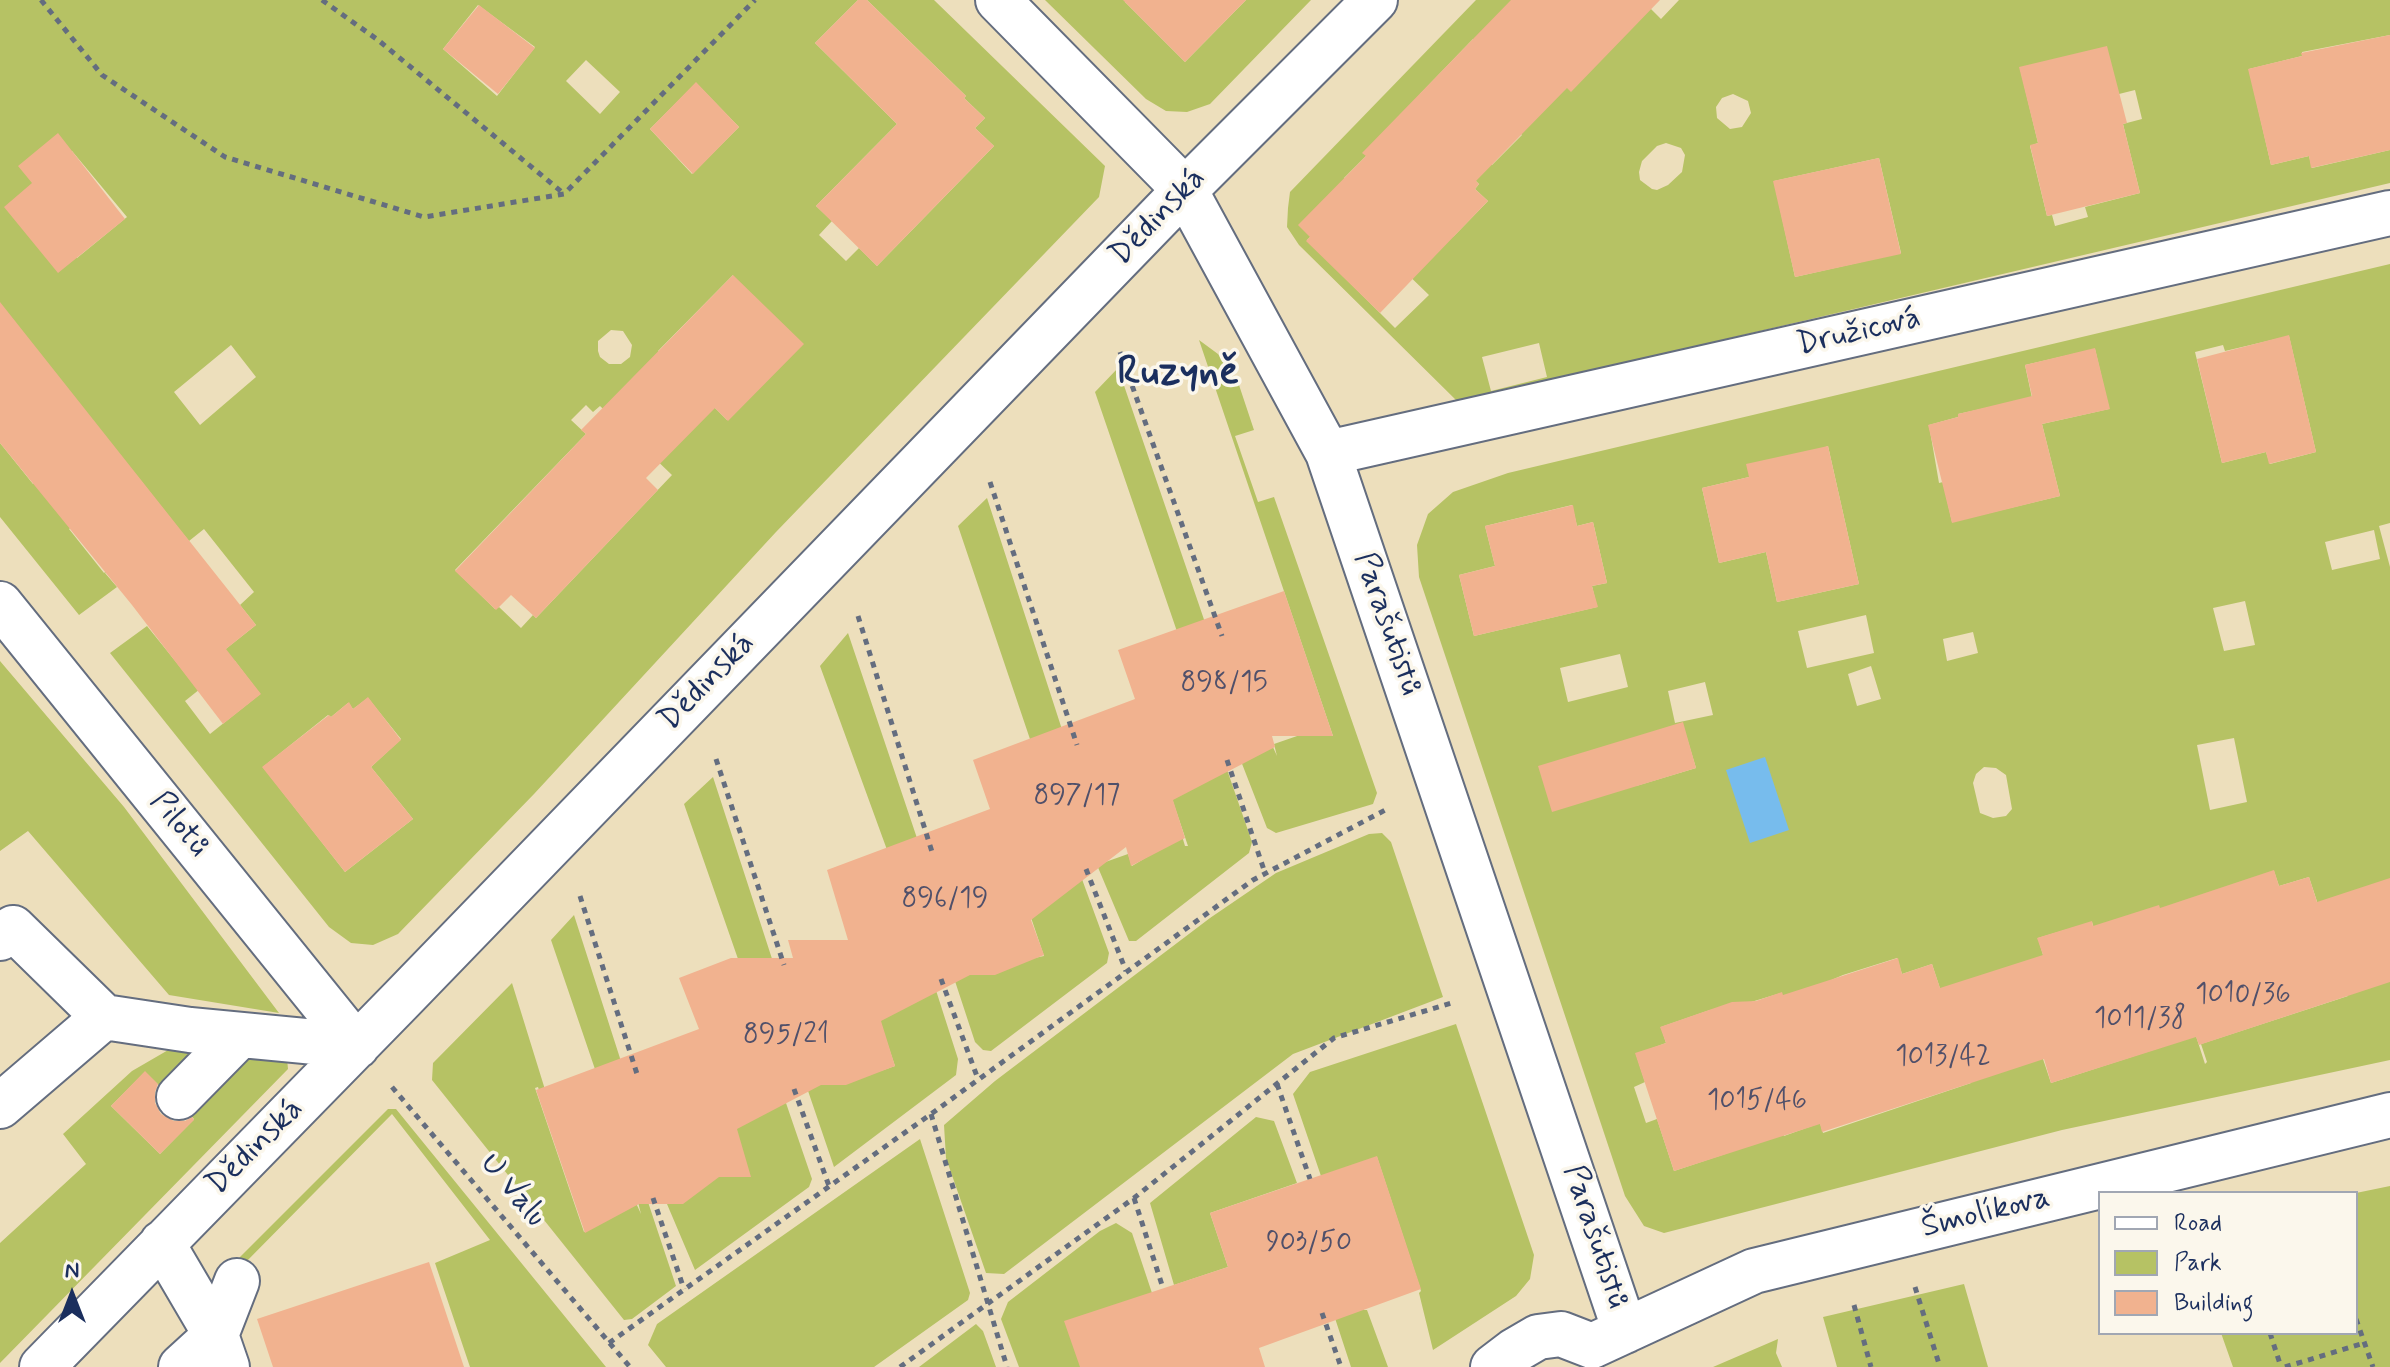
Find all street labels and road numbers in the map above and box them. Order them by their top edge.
street label: Dědinská [1103,161,1215,275]
street label: Družicová [1793,300,1925,366]
street label: Parašutistů [1344,548,1428,700]
street label: Dědinská [652,626,764,740]
street label: Pilotů [140,784,216,866]
street label: Dědinská [199,1091,313,1205]
street label: U Valu [470,1146,554,1236]
street label: Parašutistů [1553,1160,1635,1314]
street label: Šmolíkova [1918,1180,2054,1248]

